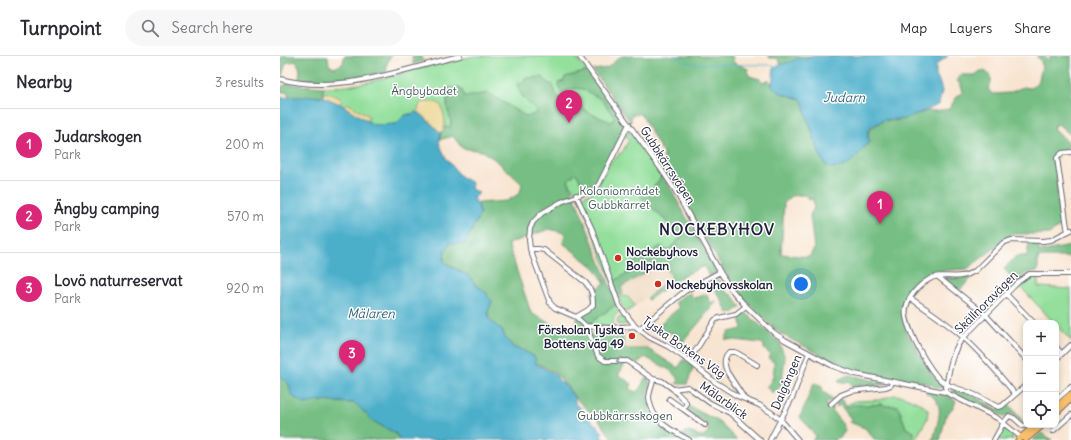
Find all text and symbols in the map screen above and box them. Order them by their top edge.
search box [125,10,405,46]
text: Turnpoint [20,16,101,40]
icon: search [139,17,161,39]
text: Search here [171,18,253,37]
text: Map [900,19,927,37]
text: Layers [949,19,992,37]
text: Share [1014,19,1051,37]
text: Nearby [16,71,72,93]
text: 3 results [215,74,264,91]
park label: Ängbybadet [391,83,457,98]
water label: Judarn [823,89,865,106]
pin: 2 [556,90,582,123]
street label: Gubbkärrsvägen [637,123,699,207]
text: Judarskogen [54,127,142,146]
text: 1 [26,136,32,153]
text: 200 m [225,136,264,153]
text: Park [54,146,81,163]
park label: Koloniområdet Gubbkärret [579,183,659,212]
pin: 1 [867,191,893,224]
text: Ängby camping [54,199,159,218]
text: 2 [25,208,33,225]
text: 570 m [227,208,264,225]
text: Park [54,218,81,235]
district label: NOCKEBYHOV [659,219,775,239]
place label: Nockebyhovs Bollplan [626,244,698,274]
marker: Nockebyhovs Bollplan [613,253,623,263]
street label: Skällnoravägen [951,267,1021,337]
text: Lovö naturreservat [54,271,182,290]
your location [791,274,811,294]
place label: Nockebyhovsskolan [666,277,773,293]
marker: Nockebyhovsskolan [653,279,663,289]
text: 3 [25,280,33,297]
text: 920 m [226,280,264,297]
text: Park [54,290,81,307]
water label: Mälaren [347,305,395,322]
street label: Tyska Bottens Väg [639,313,729,381]
map controls [1023,320,1059,428]
button: + [1023,320,1059,356]
place label: Förskolan Tyska Bottens väg 49 [538,322,624,352]
marker: Förskolan Tyska Bottens väg 49 [627,331,637,341]
pin: 3 [339,340,365,373]
street label: Dalgången [768,352,804,412]
button: − [1023,356,1059,392]
one-way arrow [616,357,622,365]
street label: Mälarblick [697,378,751,422]
button: locate [1023,392,1059,428]
park label: Gubbkärrsskogen [577,408,673,423]

